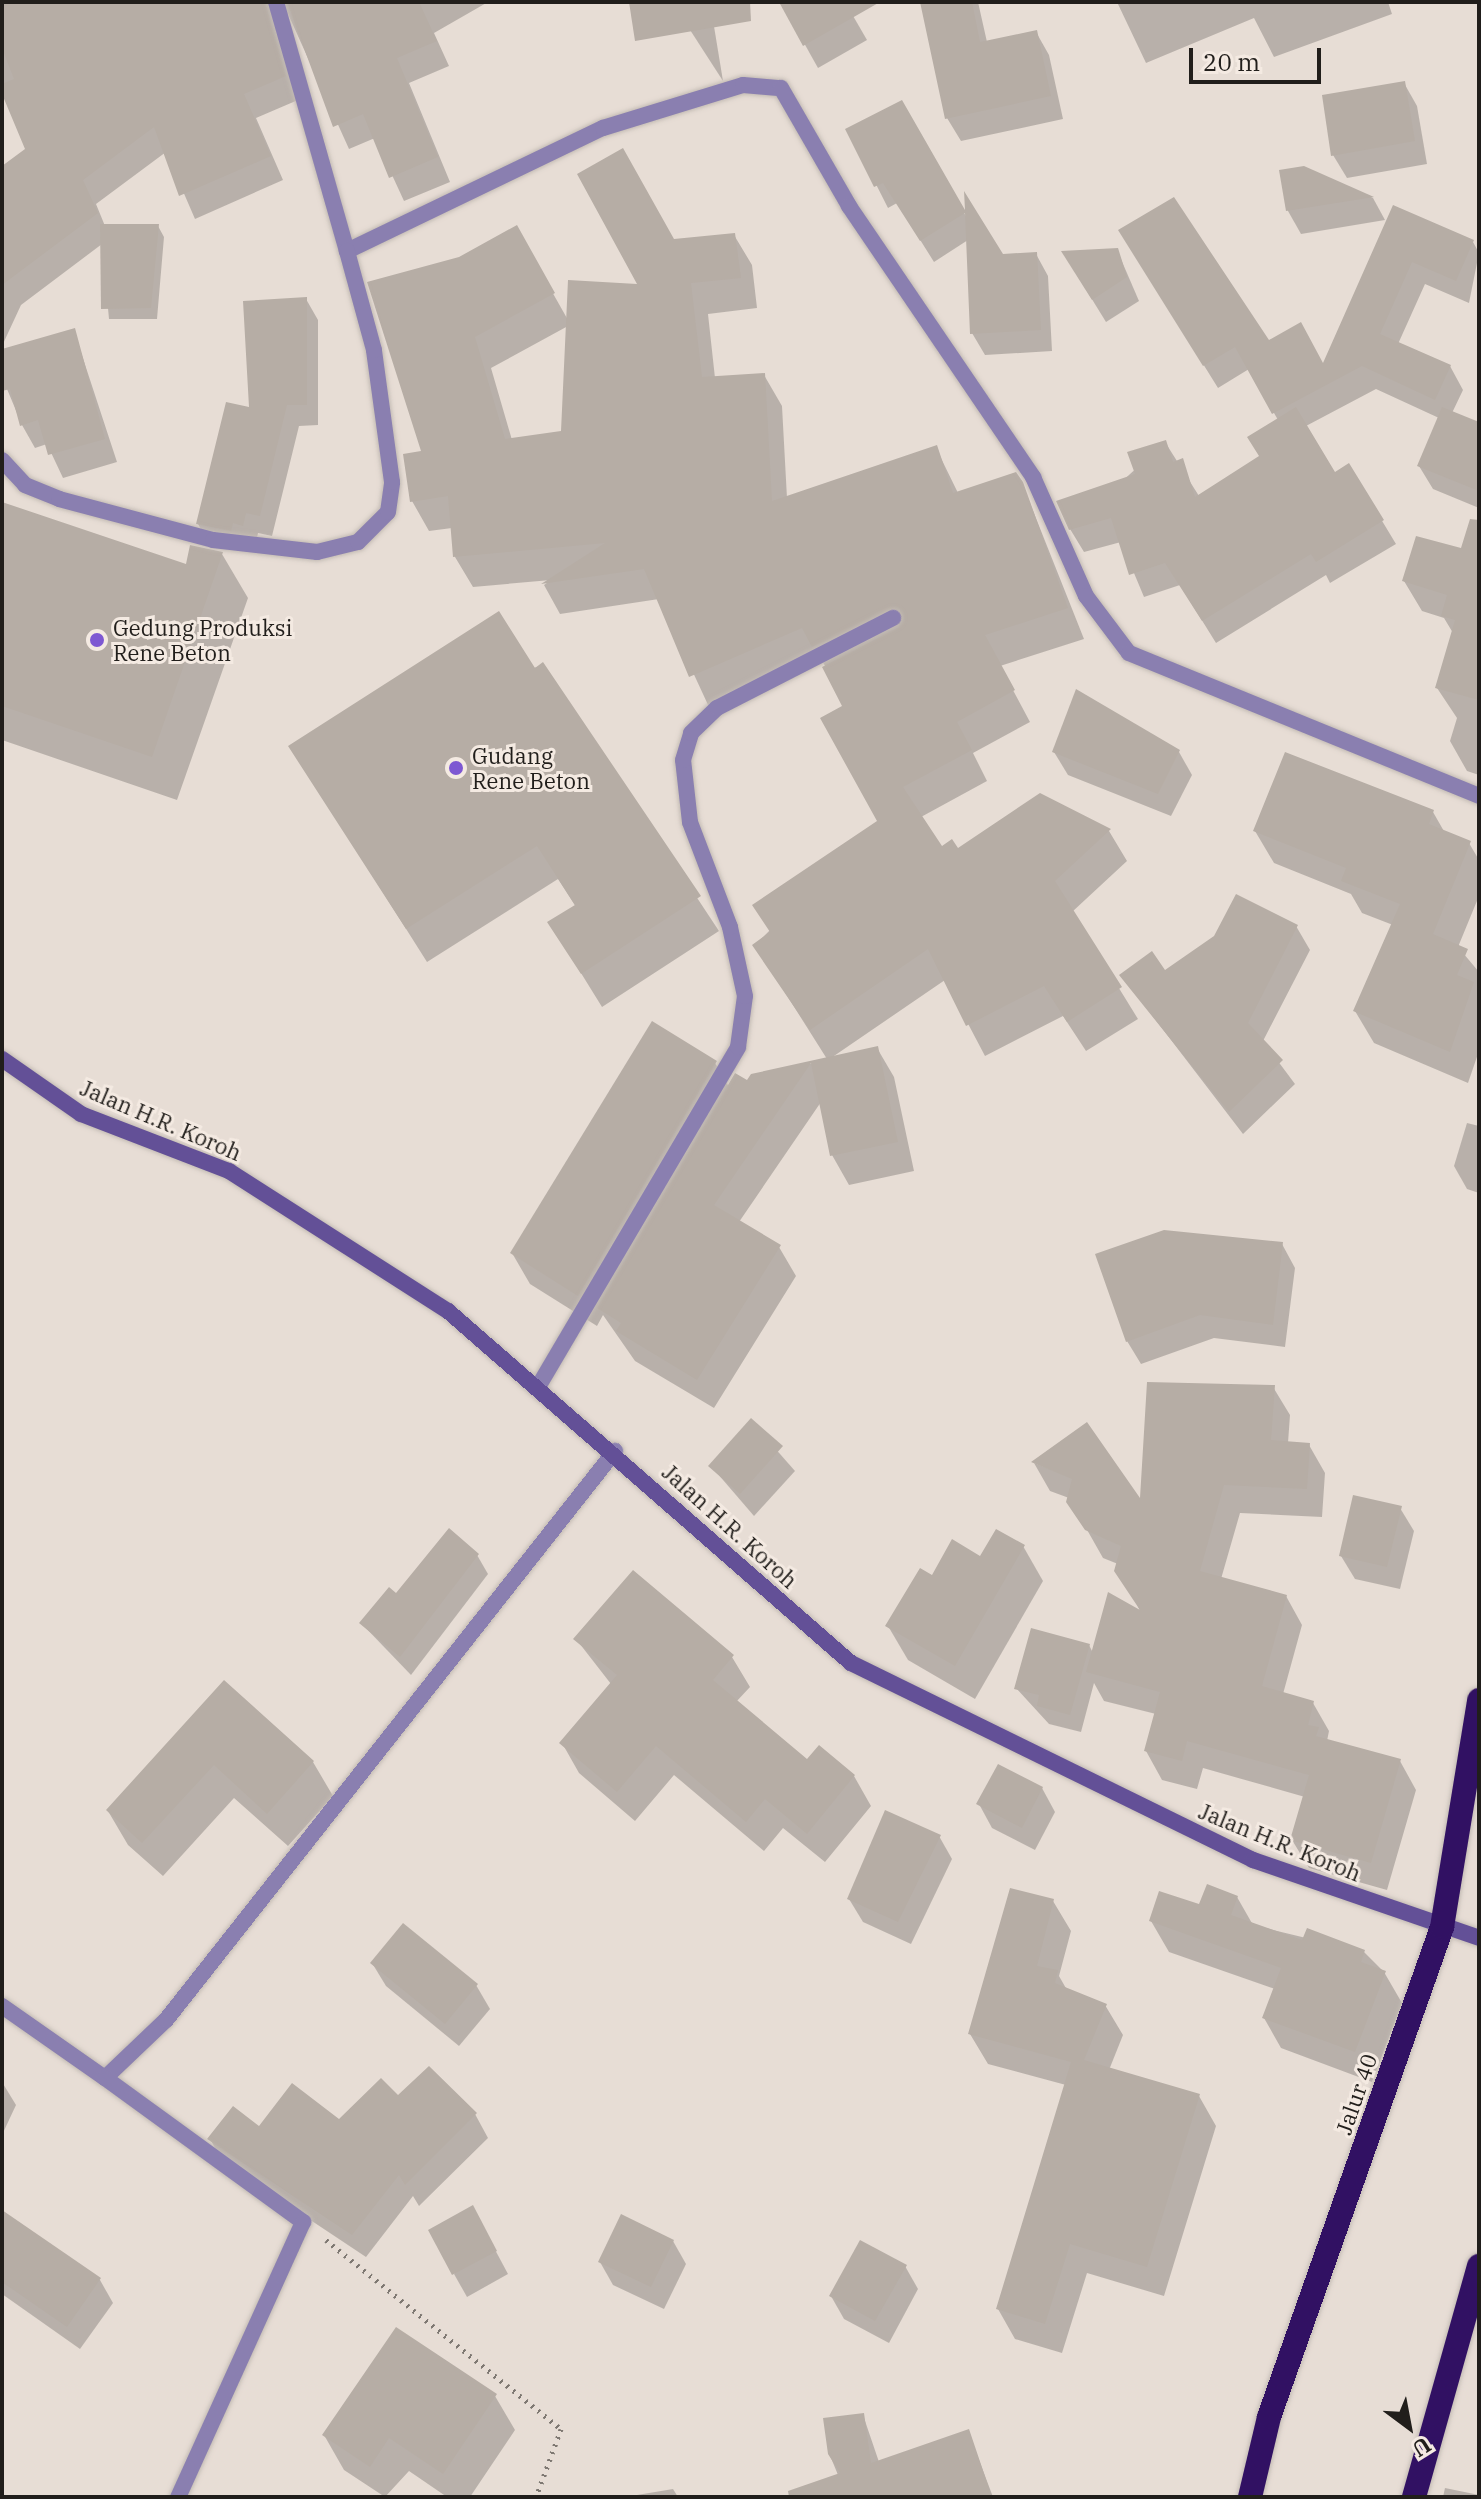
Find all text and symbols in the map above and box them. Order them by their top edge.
scale bar [1193,32,1325,82]
text: 20 m [1203,46,1260,78]
place label: Gedung Produksi Rene Beton [113,614,292,666]
marker: Gedung Produksi Rene Beton [88,631,106,649]
place label: Gudang Rene Beton [472,742,590,794]
marker: Gudang Rene Beton [447,759,465,777]
street label: Jalan H.R. Koroh [76,1074,246,1166]
street label: Jalan H.R. Koroh [657,1458,803,1594]
street label: Jalan H.R. Koroh [1195,1797,1365,1887]
street label: Jalur 40 [1330,2050,1382,2138]
north arrow [1369,2387,1449,2467]
text: U [1407,2431,1437,2465]

